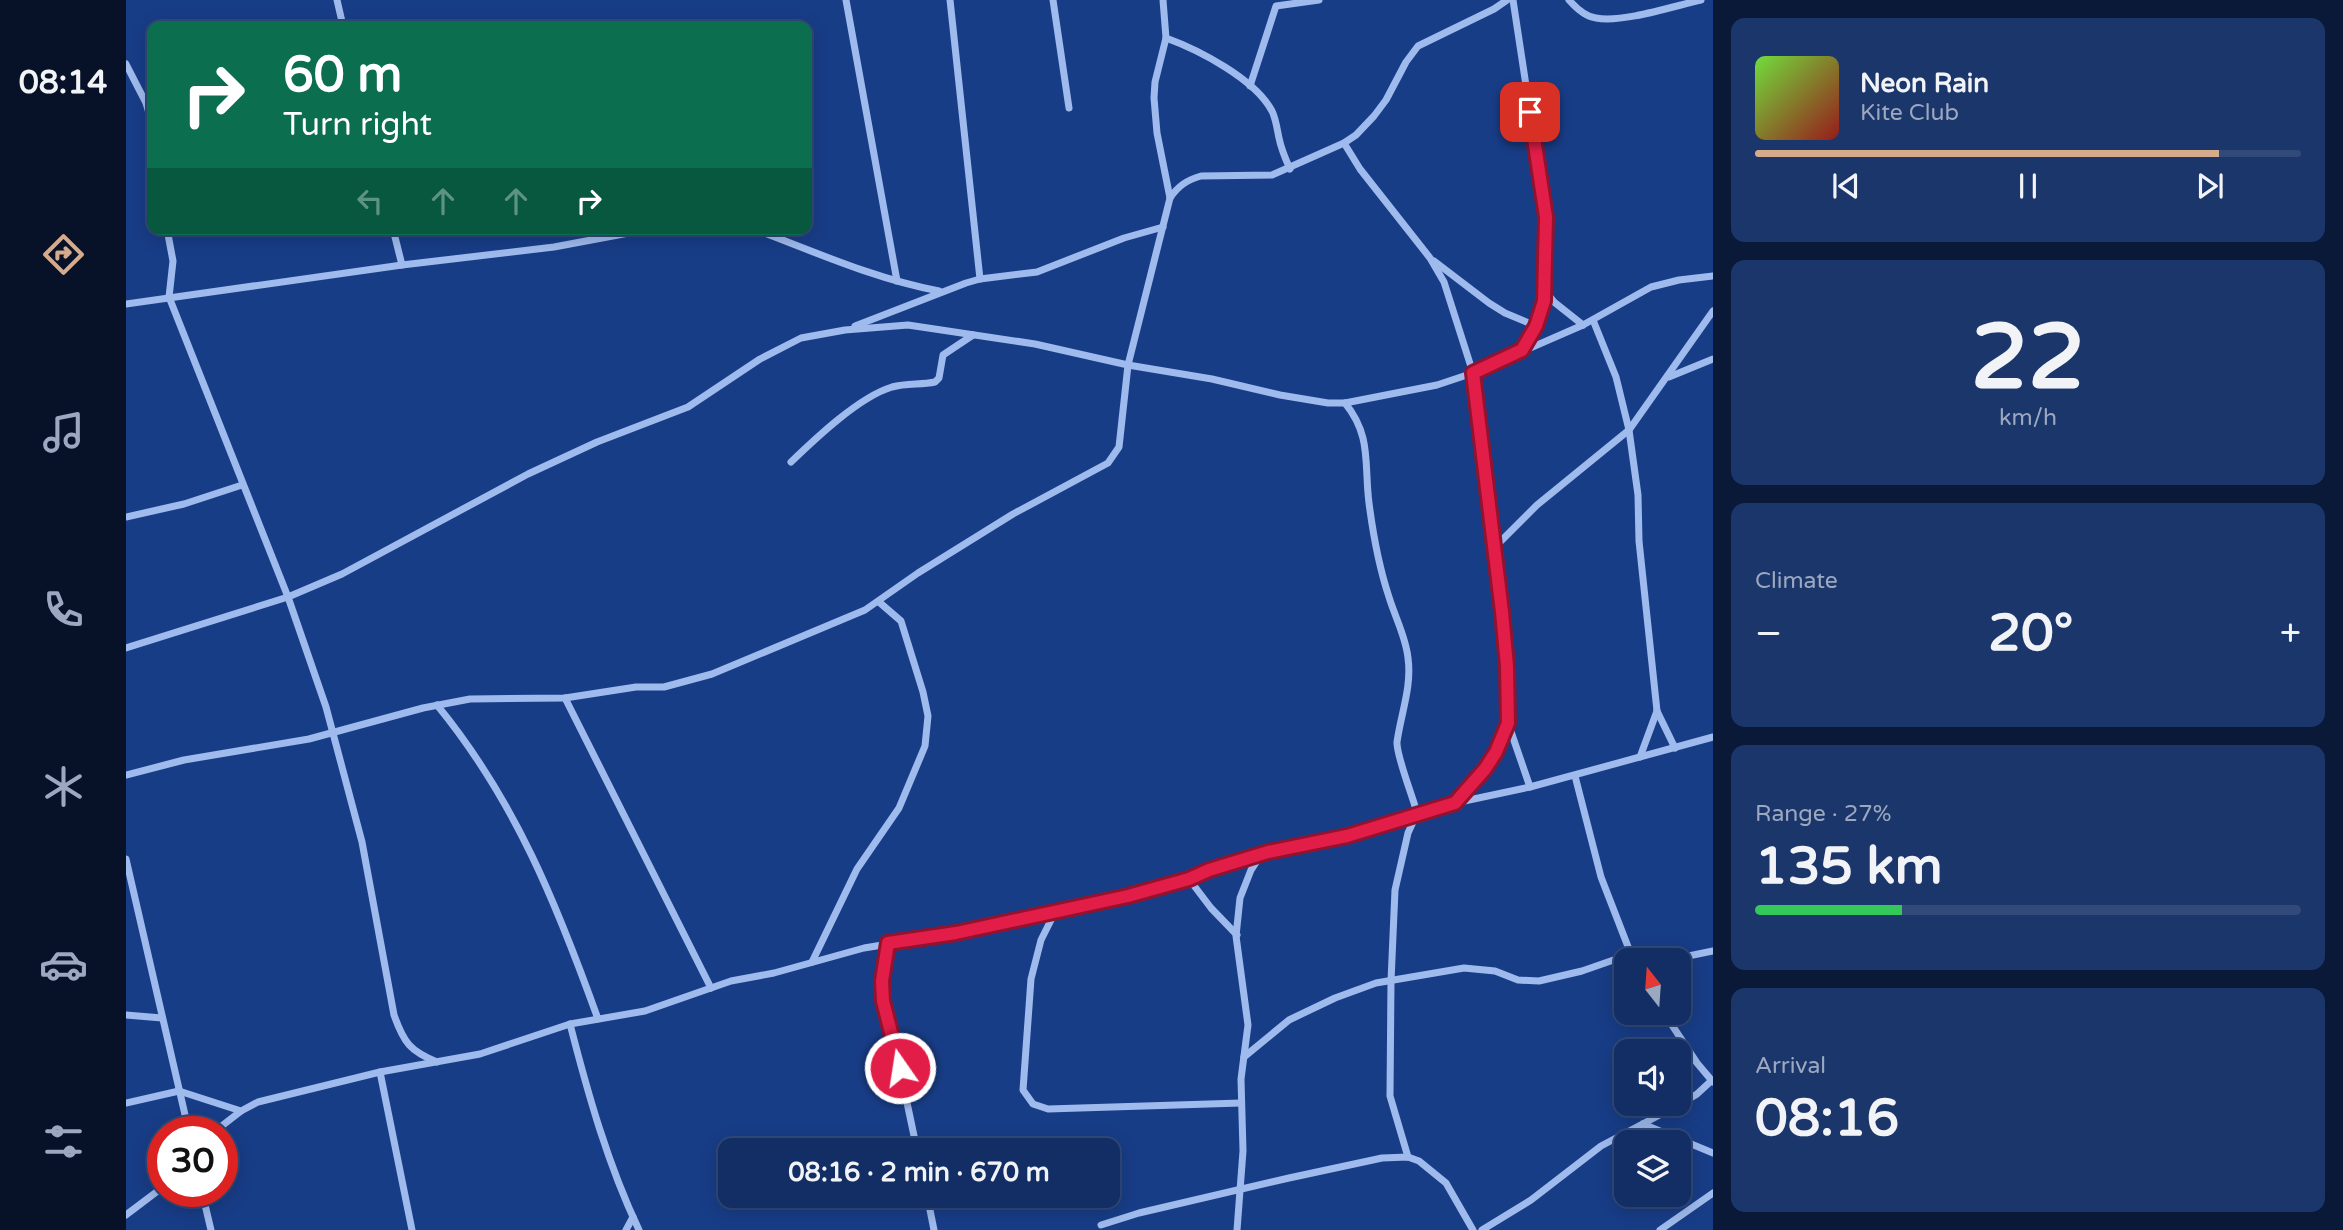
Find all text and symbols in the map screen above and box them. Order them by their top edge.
text: 60 m [283,46,402,105]
icon: right [168,49,259,140]
text: 08:14 [19,64,107,102]
text: Neon Rain [1860,68,1989,99]
pin [1500,82,1560,142]
icon: arrive [1511,93,1549,131]
text: Kite Club [1860,99,1959,127]
text: Turn right [283,106,432,144]
icon: previous [1827,167,1865,205]
icon: pause [2009,167,2047,205]
icon: next [2191,167,2229,205]
icon: left [351,182,389,220]
icon: ahead [424,182,462,220]
icon: ahead [497,182,535,220]
icon: right [570,182,608,220]
icon: directions [39,230,88,279]
text: 22 [1971,303,2085,413]
text: km/h [1999,404,2057,432]
icon: music [39,408,88,457]
text: Climate [1755,567,1838,595]
icon: phone [39,585,88,634]
text: 20° [1988,602,2073,665]
text: − [1755,611,1782,657]
text: + [2280,611,2301,657]
icon: climate [39,762,88,811]
text: Range · 27% [1755,800,1891,828]
text: 135 km [1755,835,1943,898]
icon: car [39,940,88,989]
north arrow [1614,948,1690,1026]
map controls [1614,948,1691,1207]
position arrow [863,1031,937,1105]
button: sound [1614,1039,1691,1116]
text: Arrival [1755,1052,1826,1080]
text: 08:16 [1755,1087,1899,1150]
speed limit sign: 30 [147,1116,238,1207]
icon: filters [39,1117,88,1166]
button: layers [1614,1130,1691,1207]
text: 08:16 · 2 min · 670 m [788,1157,1050,1188]

